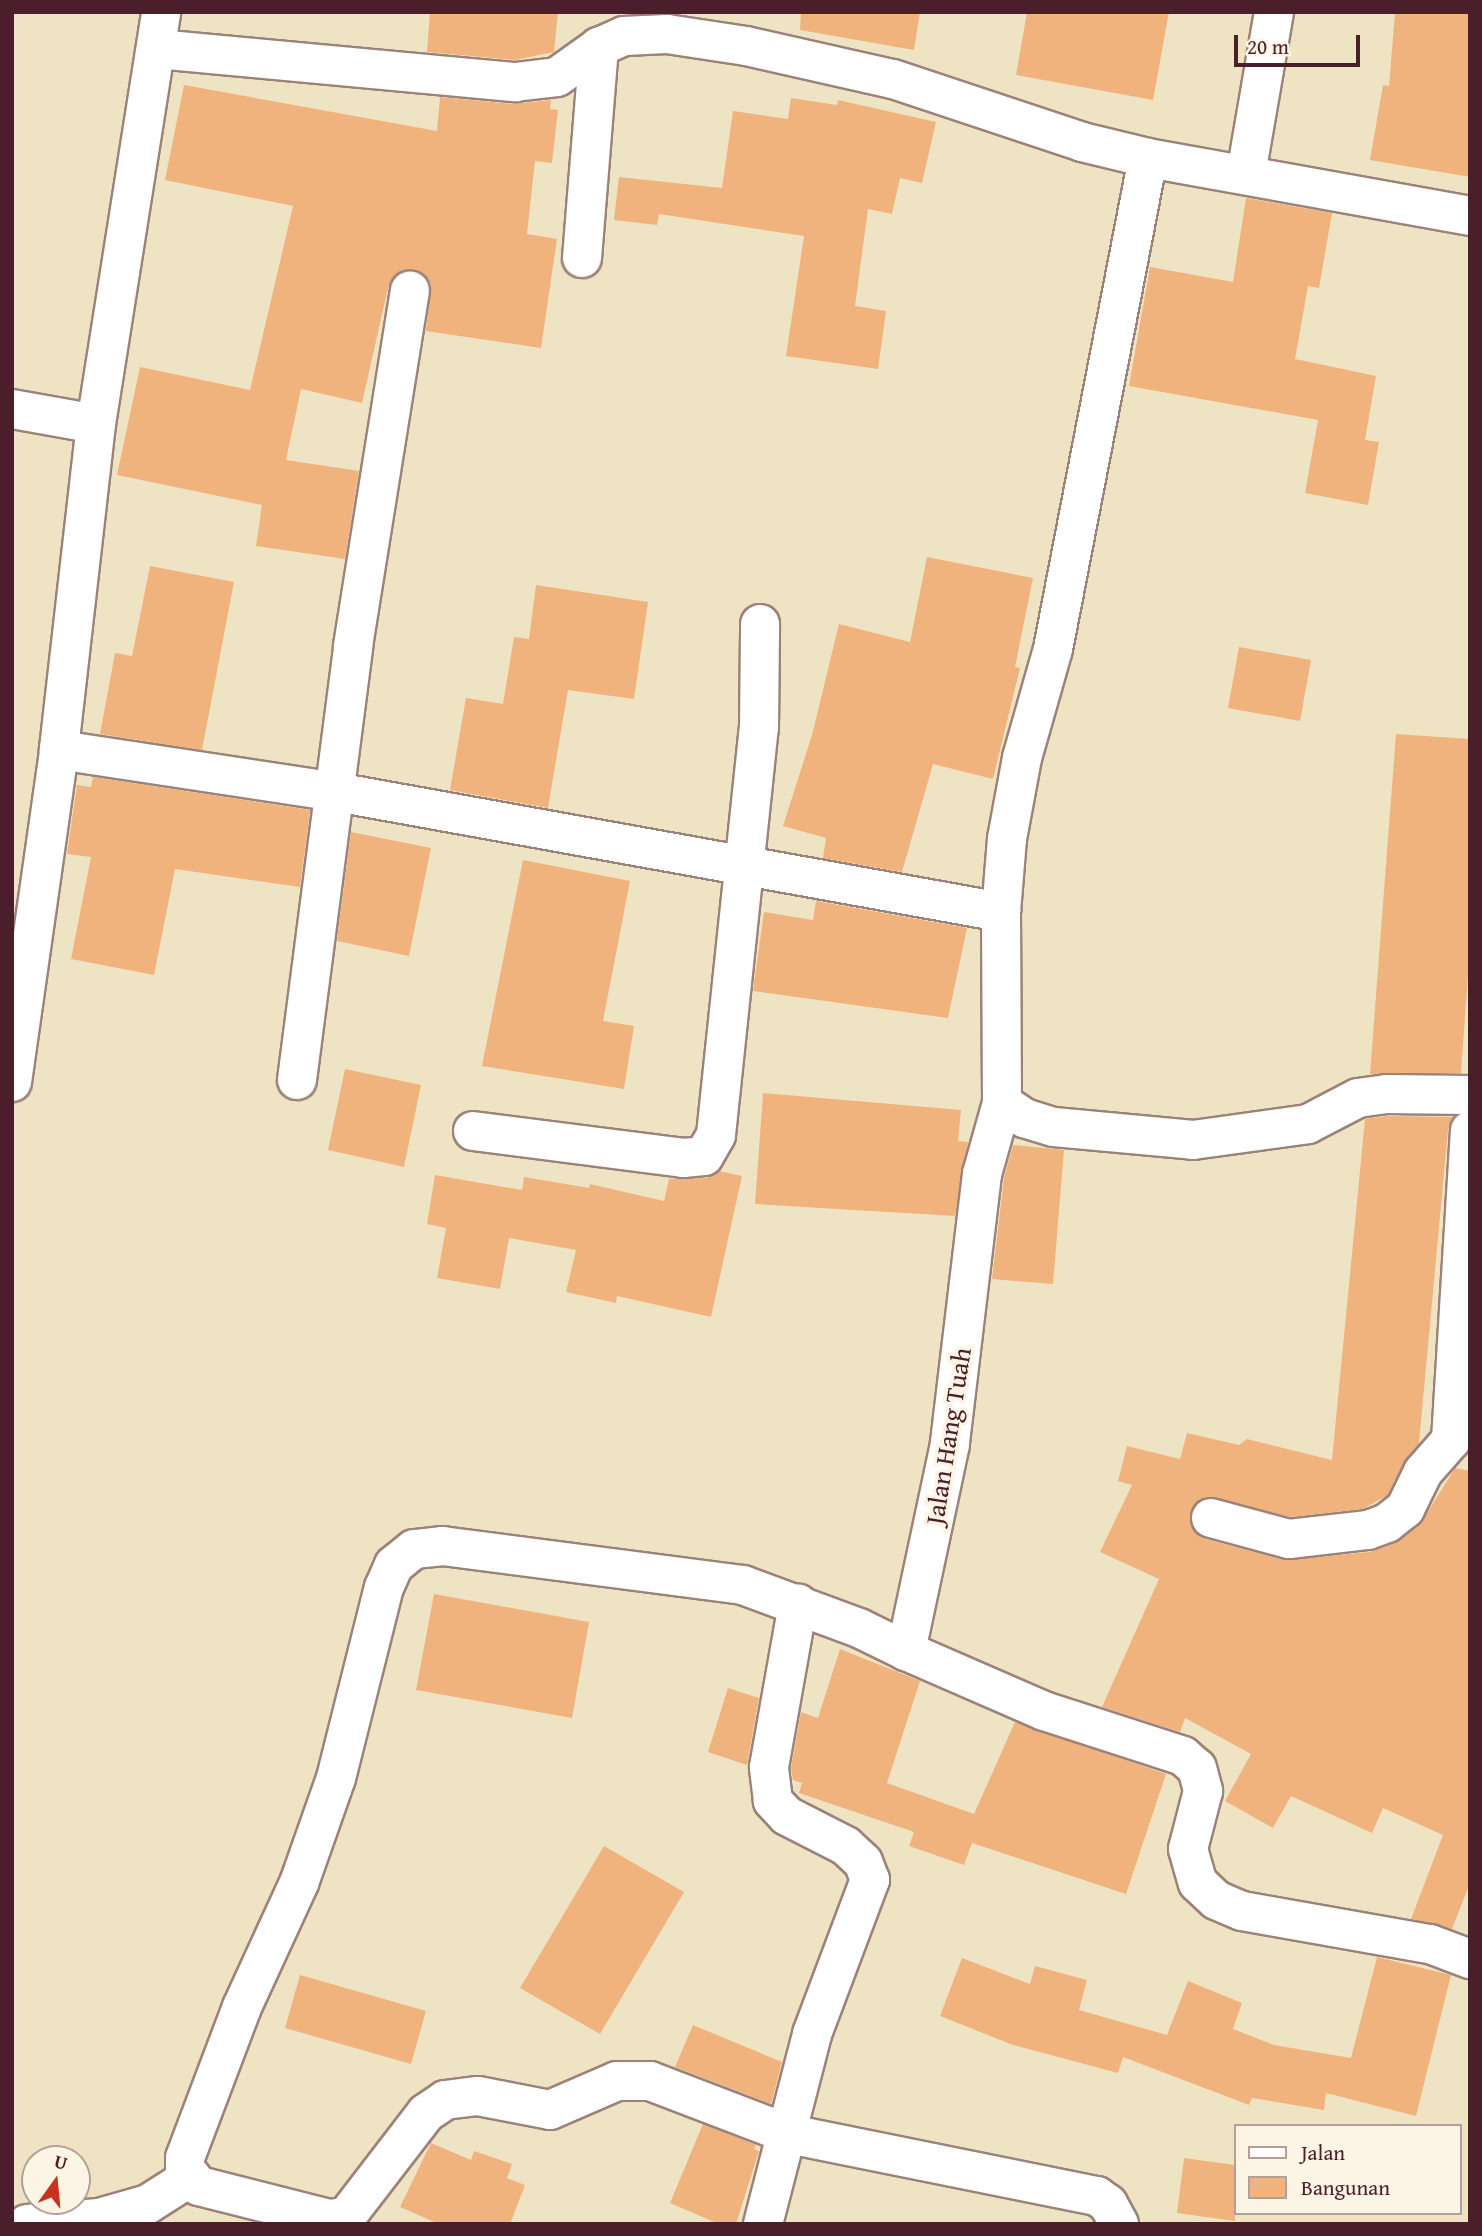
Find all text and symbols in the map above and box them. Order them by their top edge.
scale bar [1237,21,1363,65]
text: 20 m [1247,31,1289,62]
street label: Jalan Hang Tuah [919,1345,977,1527]
legend [1234,2124,1461,2215]
text: Jalan [1301,2137,1345,2168]
north arrow [21,2145,91,2215]
text: U [51,2146,71,2177]
text: Bangunan [1301,2172,1390,2203]

